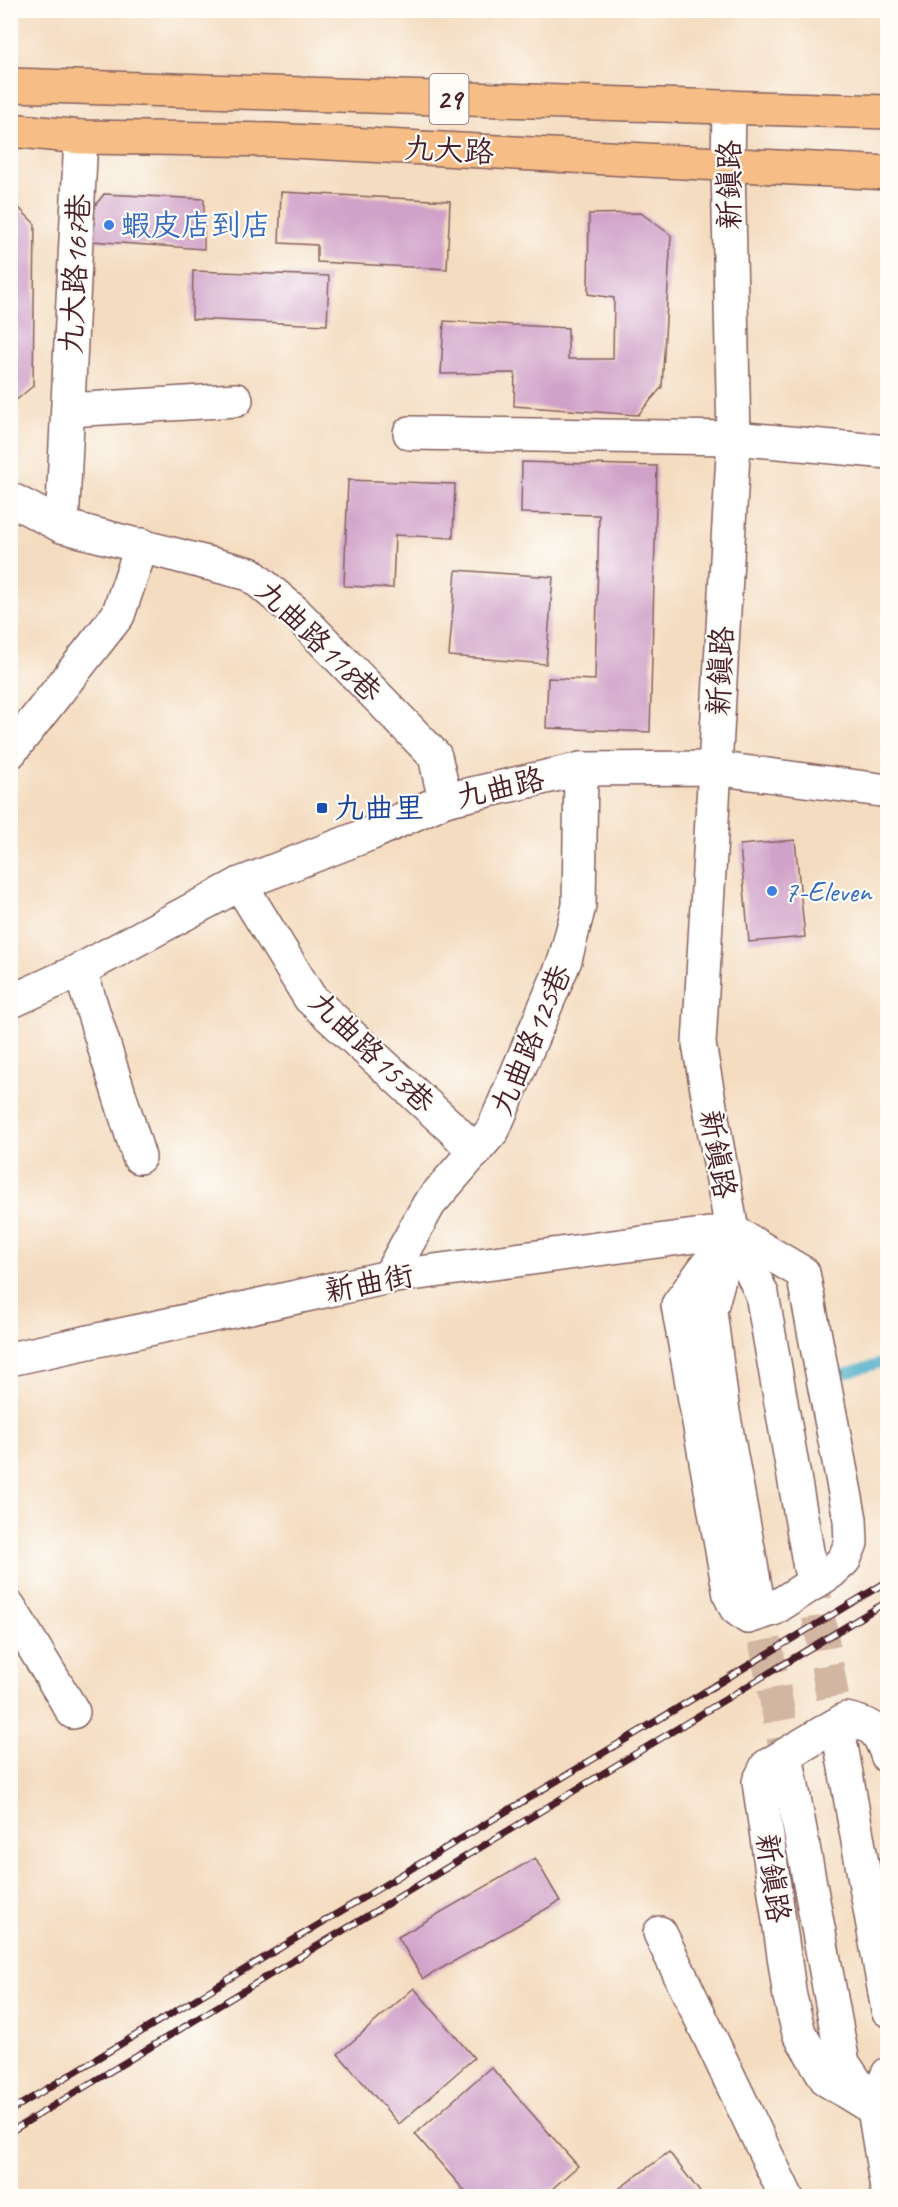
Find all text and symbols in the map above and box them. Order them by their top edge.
road number: 29 [430,74,468,124]
street label: 九大路 [403,129,495,171]
street label: 新鎮路 [710,140,748,230]
street label: 九大路167巷 [52,193,98,355]
place label: 蝦皮店到店 [121,206,271,244]
marker: 蝦皮店到店 [102,218,116,232]
street label: 九曲路118巷 [248,572,390,710]
street label: 新鎮路 [699,625,741,717]
street label: 九曲路 [452,759,548,817]
place label: 九曲里 [334,789,424,827]
marker: 九曲里 [315,801,329,815]
place label: 7-Eleven [784,872,873,910]
marker: 7-Eleven [765,884,779,898]
street label: 九曲路125巷 [482,959,580,1121]
street label: 九曲路153巷 [301,983,443,1121]
street label: 新鎮路 [691,1106,745,1202]
street label: 新曲街 [321,1256,417,1310]
street label: 新鎮路 [748,1831,798,1925]

